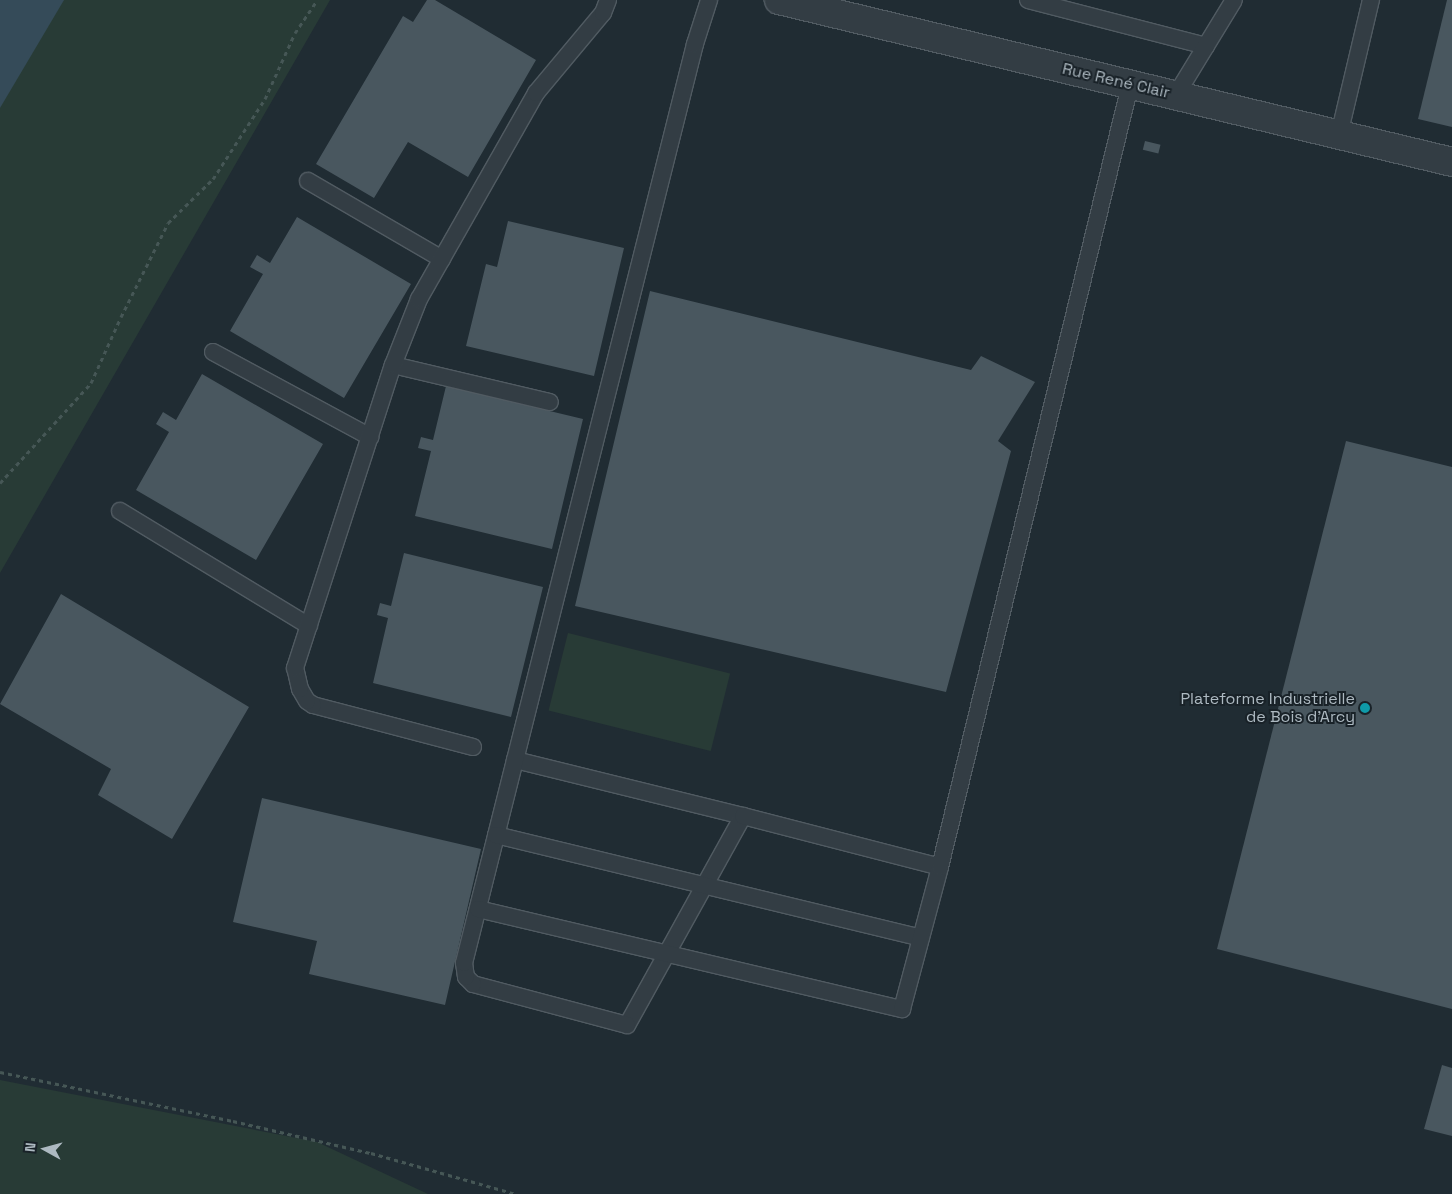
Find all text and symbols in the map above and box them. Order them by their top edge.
street label: Rue René Clair [1060,59,1172,103]
place label: Plateforme Industrielle de Bois d'Arcy [1180,689,1355,727]
marker: Plateforme Industrielle de Bois d'Arcy [1359,702,1371,714]
north arrow [20,1124,70,1174]
text: N [21,1141,40,1153]

